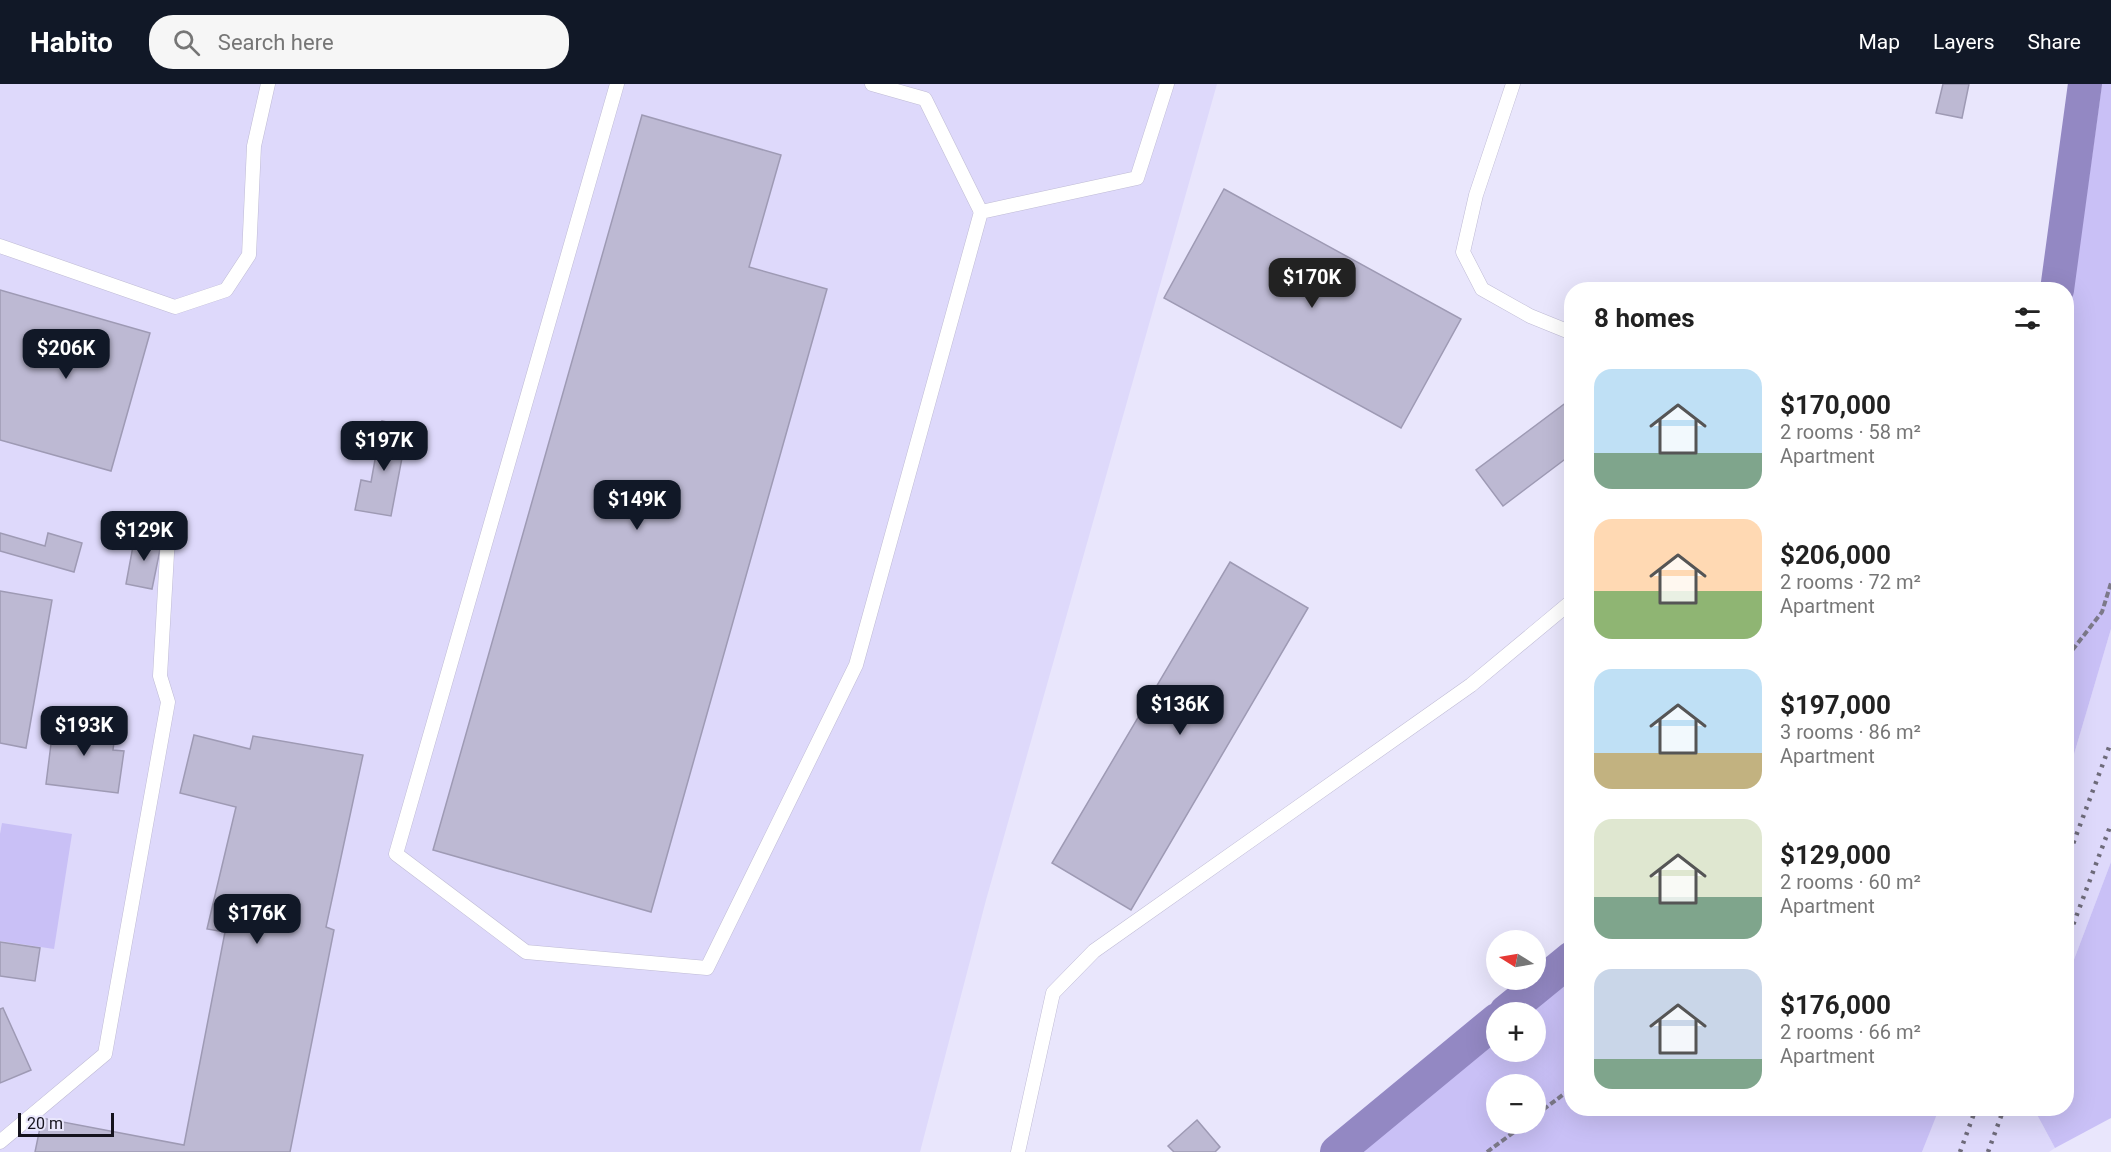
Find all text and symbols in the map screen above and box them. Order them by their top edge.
search box [149,15,569,69]
text: Habito [30,26,113,59]
icon: search [170,26,203,59]
text: Search here [218,30,334,55]
text: Map [1858,30,1900,54]
text: Layers [1933,30,1994,54]
text: Share [2027,30,2081,54]
pin: $170K [1270,258,1354,309]
text: $170K [1283,265,1341,289]
icon: filters [2011,302,2044,335]
text: 8 homes [1594,303,1695,333]
pin: $206K [24,329,108,380]
text: $206K [37,336,95,360]
text: $170,000 [1780,390,1891,420]
icon: home [1642,393,1714,465]
text: 2 rooms · 58 m² [1780,420,1921,444]
pin: $197K [342,421,426,472]
text: $197K [355,428,413,452]
text: Apartment [1780,444,1875,468]
pin: $149K [595,480,679,531]
text: $149K [608,487,666,511]
pin: $129K [102,511,186,562]
text: $129K [115,518,173,542]
text: $206,000 [1780,540,1891,570]
icon: home [1642,543,1714,615]
text: 2 rooms · 72 m² [1780,570,1921,594]
text: Apartment [1780,594,1875,618]
pin: $136K [1138,685,1222,736]
text: $197,000 [1780,690,1891,720]
text: $136K [1151,692,1209,716]
icon: home [1642,693,1714,765]
pin: $193K [42,706,126,757]
text: $193K [55,713,113,737]
text: 3 rooms · 86 m² [1780,720,1921,744]
text: Apartment [1780,744,1875,768]
text: $129,000 [1780,840,1891,870]
icon: home [1642,843,1714,915]
text: 2 rooms · 60 m² [1780,870,1921,894]
pin: $176K [215,894,299,945]
text: Apartment [1780,894,1875,918]
text: $176K [228,901,286,925]
north arrow [1486,930,1546,990]
map controls [1486,930,1546,1134]
text: $176,000 [1780,990,1891,1020]
icon: home [1642,993,1714,1065]
button: + [1486,1002,1546,1062]
text: 2 rooms · 66 m² [1780,1020,1921,1044]
text: Apartment [1780,1044,1875,1068]
button: − [1486,1074,1546,1134]
scale bar [18,1110,114,1138]
text: 20 m [27,1114,63,1133]

